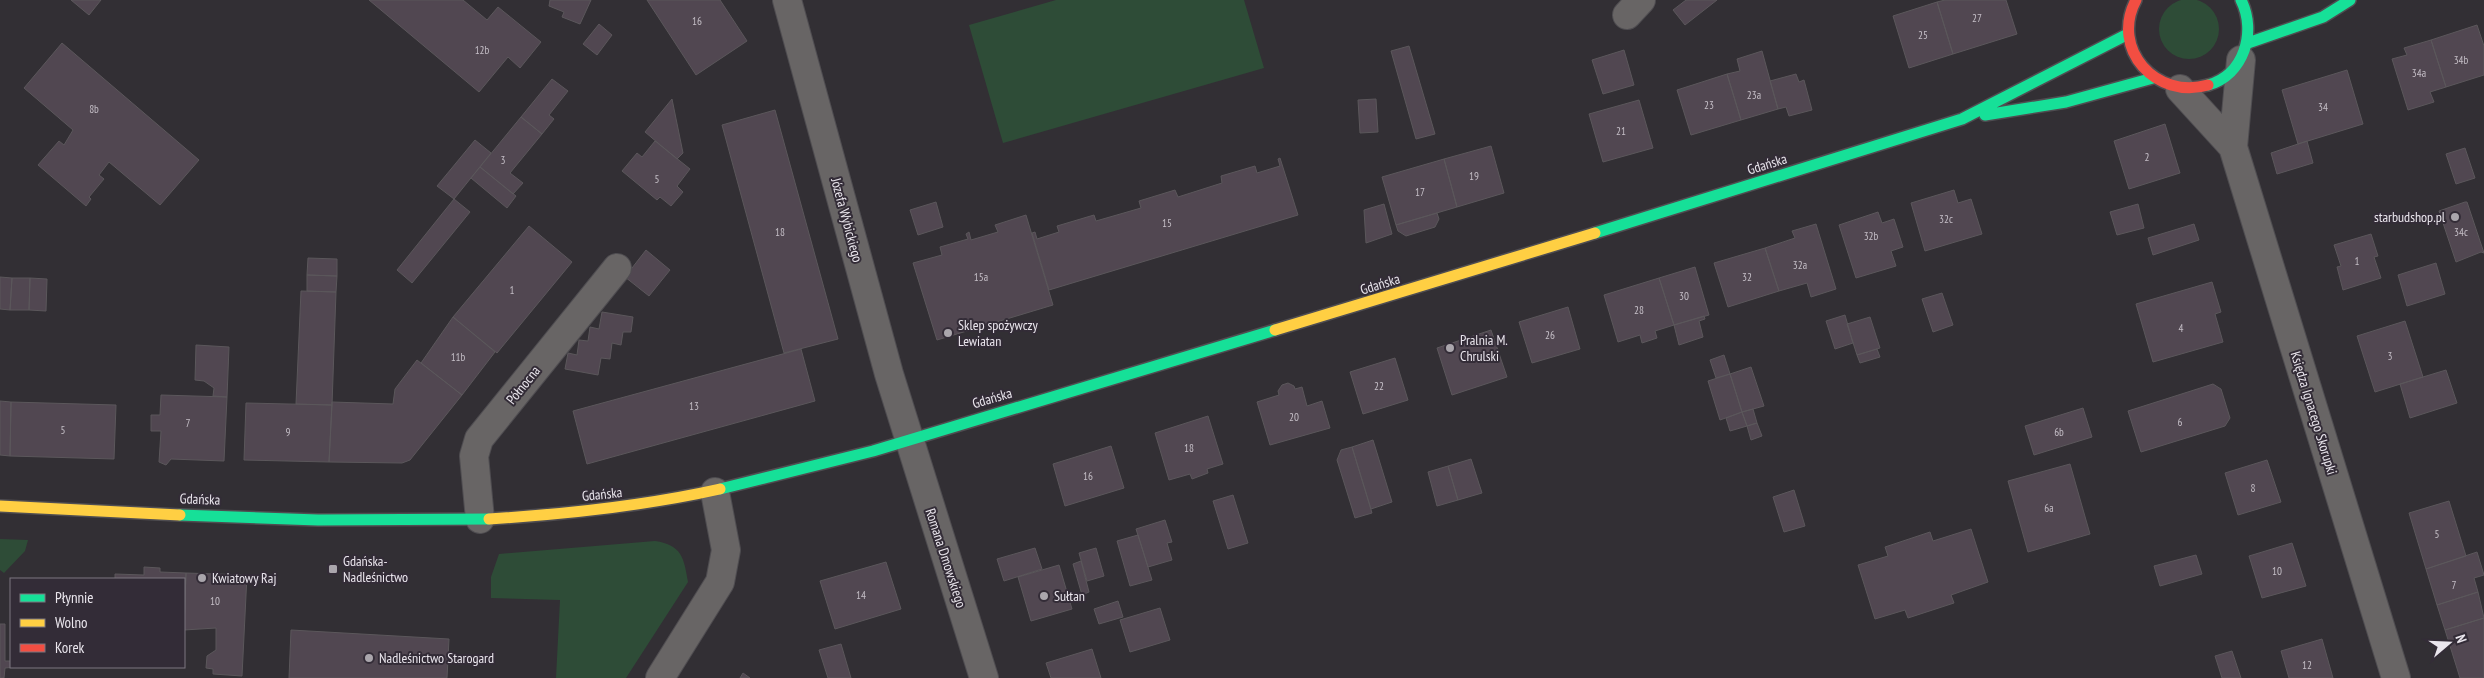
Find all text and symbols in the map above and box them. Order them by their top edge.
house number: 27 [1972,11,1982,25]
house number: 16 [692,14,702,28]
house number: 25 [1918,28,1928,42]
house number: 12b [475,43,490,57]
house number: 34b [2454,53,2469,67]
house number: 34a [2412,66,2426,80]
house number: 23a [1747,88,1761,102]
house number: 23 [1704,98,1714,112]
house number: 34 [2318,100,2328,114]
house number: 8b [89,102,99,116]
house number: 21 [1616,124,1626,138]
street label: Gdańska [1745,149,1789,179]
house number: 2 [2145,150,2150,164]
house number: 3 [501,153,506,167]
house number: 19 [1469,169,1479,183]
house number: 5 [655,172,660,186]
street label: Józefa Wybickiego [827,175,867,264]
house number: 17 [1415,185,1425,199]
place label: starbudshop.pl [2374,208,2446,226]
marker: starbudshop.pl [2449,211,2461,223]
house number: 32c [1939,212,1953,226]
house number: 15 [1162,216,1172,230]
house number: 18 [775,225,785,239]
house number: 34c [2454,225,2468,239]
house number: 32b [1864,229,1879,243]
house number: 1 [2355,254,2360,268]
house number: 32a [1793,258,1807,272]
street label: Gdańska [1358,269,1402,299]
house number: 15a [974,270,988,284]
house number: 32 [1742,270,1752,284]
house number: 1 [510,283,515,297]
house number: 30 [1679,289,1689,303]
house number: 28 [1634,303,1644,317]
place label: Sklep spożywczy Lewiatan [958,316,1038,350]
house number: 4 [2179,321,2184,335]
marker: Sklep spożywczy Lewiatan [942,327,954,339]
house number: 26 [1545,328,1555,342]
place label: Pralnia M. Chrulski [1460,331,1508,365]
marker: Pralnia M. Chrulski [1444,342,1456,354]
street label: Księdza Ignacego Skorupki [2287,349,2341,477]
house number: 3 [2388,349,2393,363]
house number: 11b [451,350,466,364]
street label: Północna [502,362,544,408]
house number: 22 [1374,379,1384,393]
street label: Gdańska [970,384,1014,412]
house number: 13 [689,399,699,413]
house number: 20 [1289,410,1299,424]
house number: 6 [2178,415,2183,429]
house number: 7 [186,416,191,430]
house number: 5 [61,423,66,437]
house number: 9 [286,425,291,439]
house number: 6b [2054,425,2064,439]
house number: 18 [1184,441,1194,455]
house number: 16 [1083,469,1093,483]
house number: 8 [2251,481,2256,495]
street label: Gdańska [581,483,623,505]
street label: Gdańska [179,489,221,509]
house number: 6a [2044,501,2054,515]
street label: Romana Dmowskiego [921,506,971,610]
house number: 5 [2435,527,2440,541]
place label: Gdańska- Nadleśnictwo [343,552,408,586]
marker: Gdańska- Nadleśnictwo [327,563,339,575]
house number: 10 [2272,564,2282,578]
place label: Kwiatowy Raj [212,569,276,587]
marker: Kwiatowy Raj [196,572,208,584]
legend [10,578,185,668]
house number: 7 [2452,578,2457,592]
place label: Sułtan [1054,587,1085,605]
text: Płynnie [55,588,94,607]
house number: 14 [856,588,866,602]
marker: Sułtan [1038,590,1050,602]
house number: 10 [210,594,220,608]
text: Wolno [55,613,88,632]
north arrow [2424,618,2474,668]
text: N [2452,632,2471,645]
text: Korek [55,638,85,657]
place label: Nadleśnictwo Starogard [379,649,494,667]
marker: Nadleśnictwo Starogard [363,652,375,664]
house number: 12 [2302,658,2312,672]

